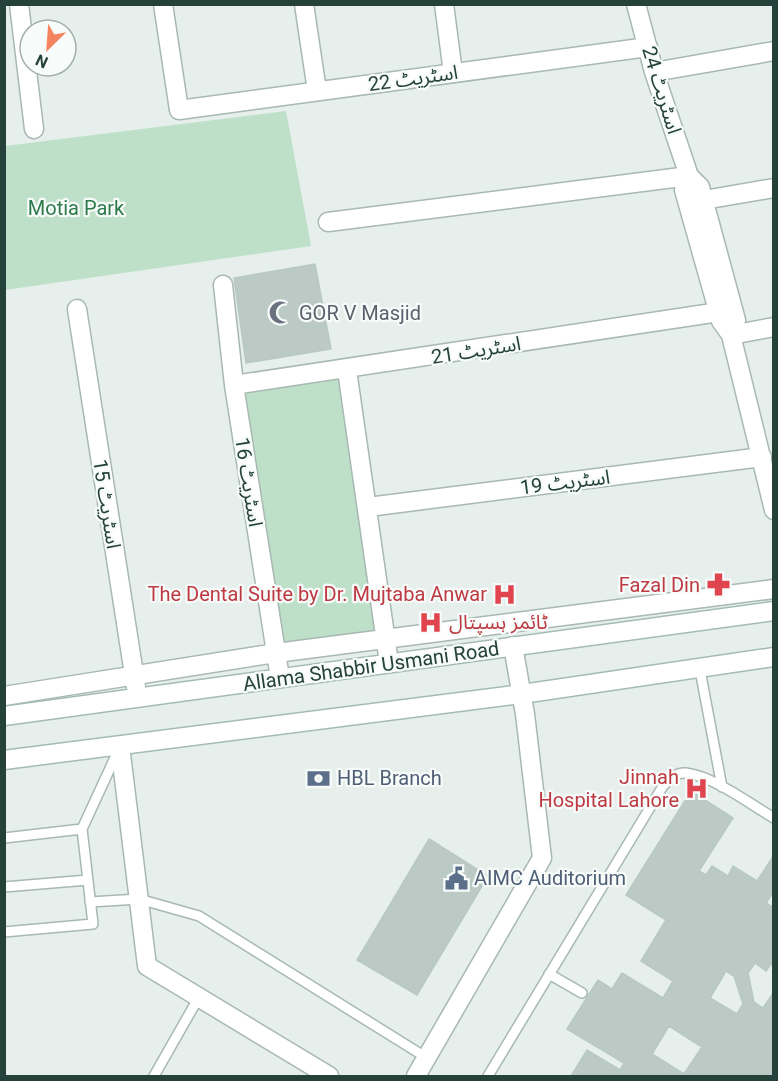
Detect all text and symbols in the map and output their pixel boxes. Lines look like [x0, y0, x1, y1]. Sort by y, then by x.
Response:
north arrow [18, 18, 78, 78]
street label: اسٹریٹ 24 [637, 43, 687, 137]
text: N [33, 50, 51, 72]
street label: اسٹریٹ 22 [367, 60, 459, 96]
park label: Motia Park [28, 196, 125, 220]
mosque icon: GOR V Masjid [268, 300, 294, 326]
place label: GOR V Masjid [299, 301, 421, 325]
street label: اسٹریٹ 21 [429, 331, 523, 369]
street label: اسٹریٹ 16 [230, 435, 268, 529]
street label: اسٹریٹ 15 [88, 457, 126, 551]
street label: اسٹریٹ 19 [519, 465, 611, 499]
pharmacy icon: Fazal Din [705, 572, 731, 598]
place label: Fazal Din [619, 573, 700, 597]
hospital icon: The Dental Suite by Dr. Mujtaba Anwar [492, 581, 518, 607]
place label: The Dental Suite by Dr. Mujtaba Anwar [148, 582, 487, 606]
hospital icon: ٹائمز ہسپتال [418, 609, 444, 635]
place label: ٹائمز ہسپتال [449, 610, 548, 635]
street label: Allama Shabbir Usmani Road [241, 636, 501, 696]
bank icon: HBL Branch [306, 765, 332, 791]
place label: Jinnah Hospital Lahore [538, 765, 679, 812]
place label: HBL Branch [337, 766, 442, 790]
hospital icon: Jinnah Hospital Lahore [684, 775, 710, 801]
public building icon: AIMC Auditorium [443, 865, 469, 891]
place label: AIMC Auditorium [474, 866, 626, 890]

